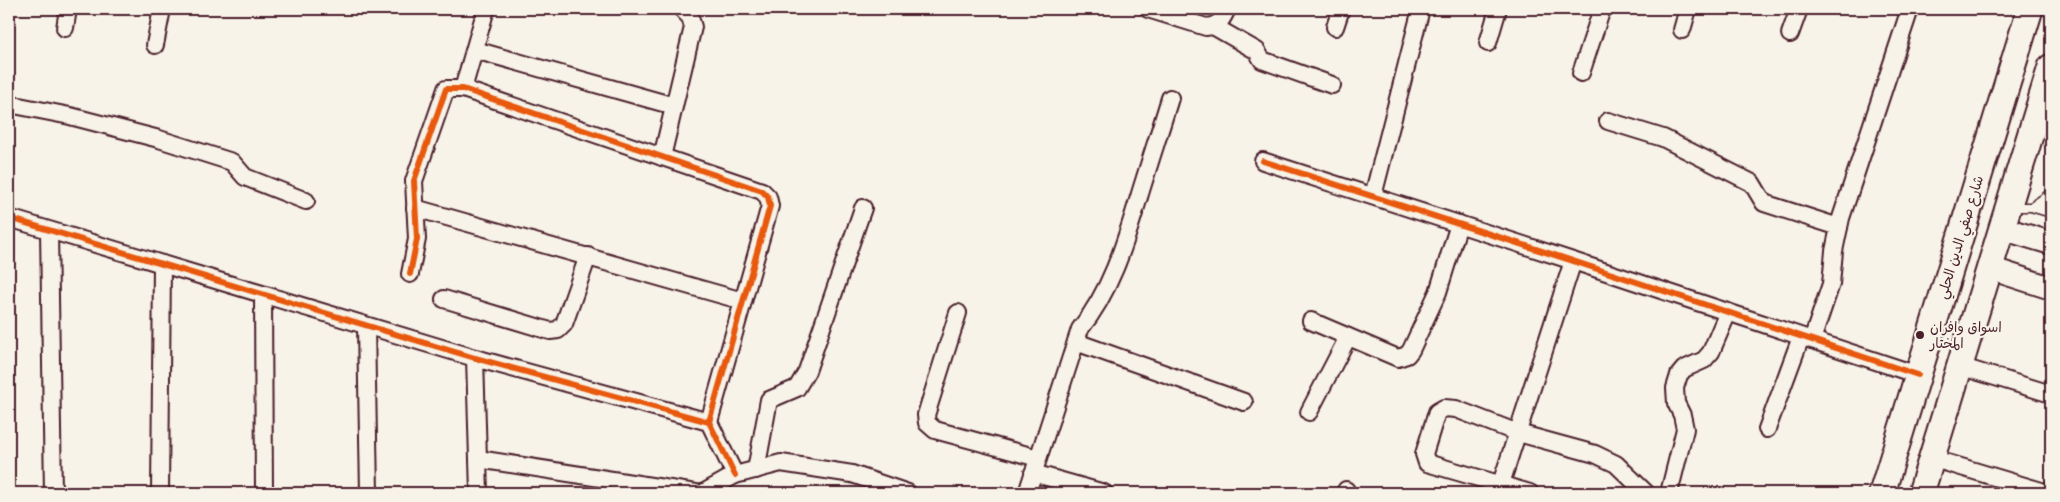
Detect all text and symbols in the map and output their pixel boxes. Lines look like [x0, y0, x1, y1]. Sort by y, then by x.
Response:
street label: شارع صفي الدين الحلي [1930, 172, 1991, 302]
place label: اسواق وافران المختار [1929, 315, 2002, 356]
marker: اسواق وافران المختار [1914, 329, 1926, 341]

